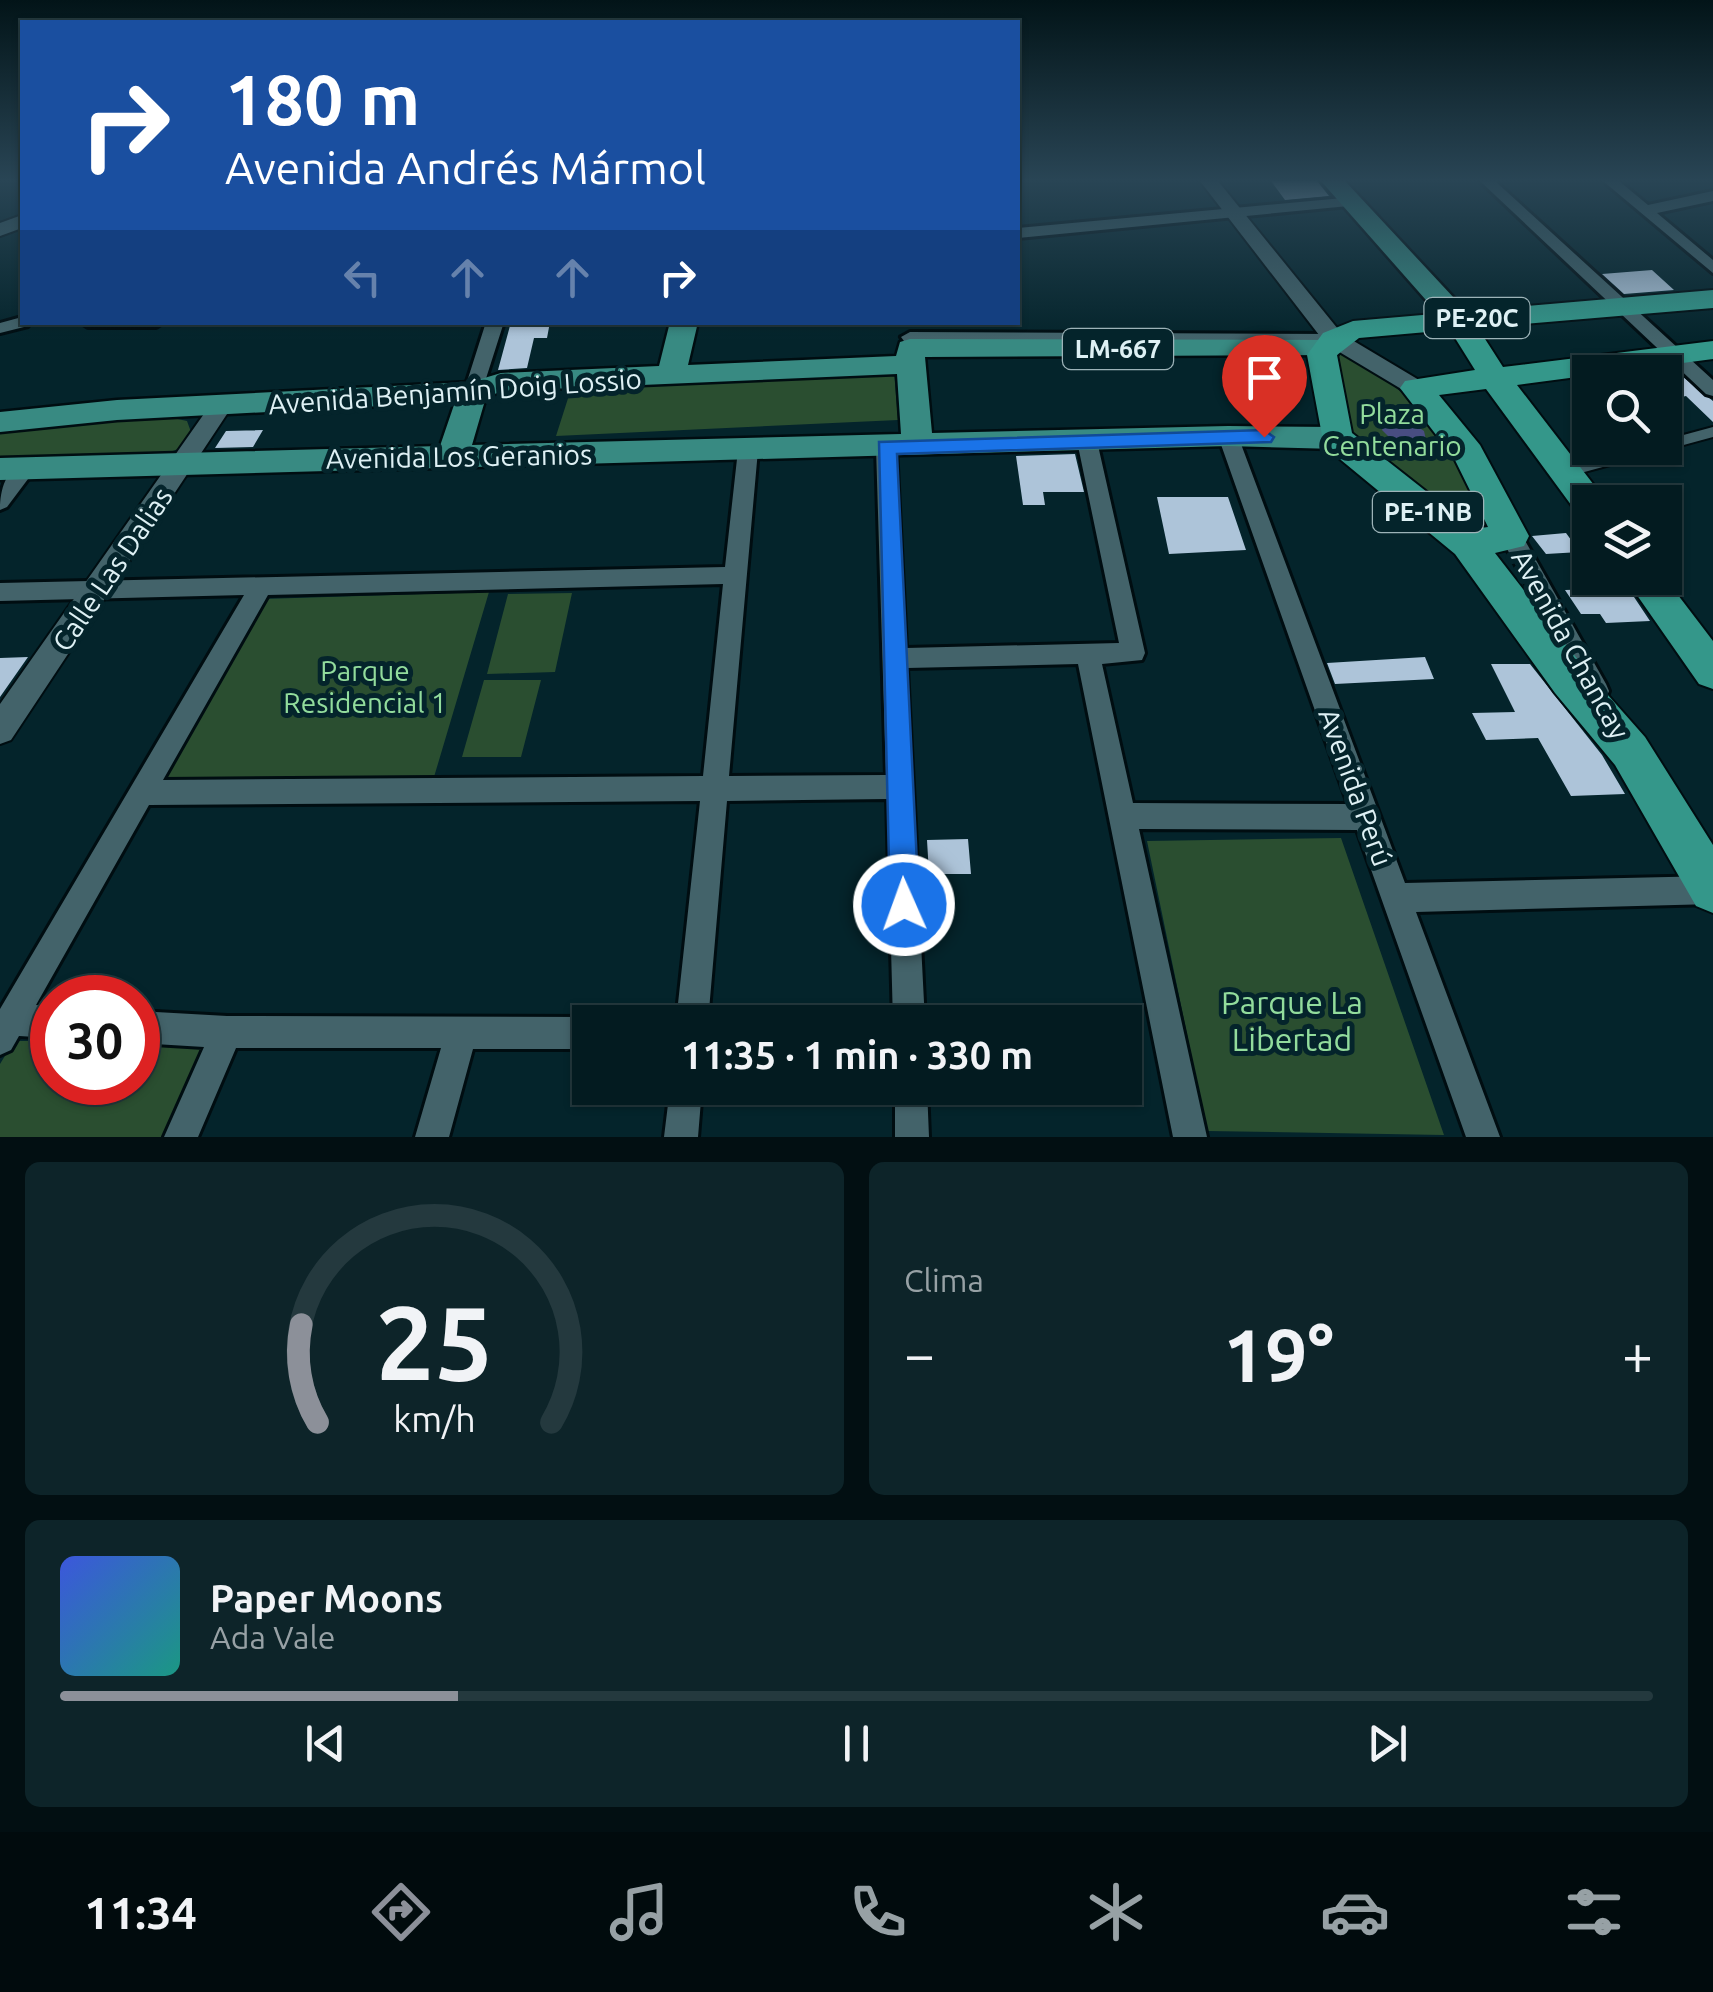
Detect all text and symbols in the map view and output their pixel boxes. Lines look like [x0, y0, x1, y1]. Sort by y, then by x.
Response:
icon: right [60, 60, 190, 190]
text: 180 m [225, 60, 420, 138]
text: Avenida Andrés Mármol [225, 142, 706, 193]
icon: left [335, 250, 390, 305]
icon: ahead [440, 250, 495, 305]
icon: ahead [545, 250, 600, 305]
icon: right [650, 250, 705, 305]
road number: PE-20C [1424, 298, 1530, 338]
road number: LM-667 [1063, 329, 1173, 369]
pin [1222, 335, 1307, 438]
icon: arrive [1237, 350, 1292, 405]
map controls [1572, 355, 1682, 595]
button: search [1572, 355, 1682, 465]
street label: Avenida Benjamín Doig Lossio [267, 362, 643, 420]
park label: Plaza Centenario [1322, 398, 1462, 461]
street label: Avenida Los Geranios [326, 438, 592, 474]
street label: Calle Las Dalias [46, 481, 178, 657]
button: layers [1572, 485, 1682, 595]
road number: PE-1NB [1373, 492, 1483, 532]
street label: Avenida Chancay [1506, 544, 1636, 744]
park label: Parque Residencial 1 [283, 655, 447, 718]
street label: Avenida Perú [1313, 704, 1399, 870]
position arrow [852, 853, 956, 957]
speed limit sign: 30 [30, 975, 160, 1105]
park label: Parque La Libertad [1221, 984, 1363, 1057]
text: 11:35 · 1 min · 330 m [681, 1034, 1033, 1076]
text: Clima [904, 1262, 984, 1298]
text: 25 [376, 1283, 493, 1400]
text: 19° [1223, 1312, 1334, 1396]
text: − [904, 1323, 935, 1384]
text: + [1622, 1323, 1653, 1384]
text: km/h [393, 1399, 476, 1439]
text: Paper Moons [210, 1577, 443, 1619]
text: Ada Vale [210, 1619, 336, 1655]
icon: previous [298, 1716, 353, 1771]
icon: pause [829, 1716, 884, 1771]
icon: next [1360, 1716, 1415, 1771]
icon: directions [366, 1877, 436, 1947]
icon: music [604, 1877, 674, 1947]
icon: phone [843, 1877, 913, 1947]
icon: climate [1081, 1877, 1151, 1947]
icon: car [1320, 1877, 1390, 1947]
icon: filters [1559, 1877, 1629, 1947]
text: 11:34 [84, 1887, 197, 1938]

